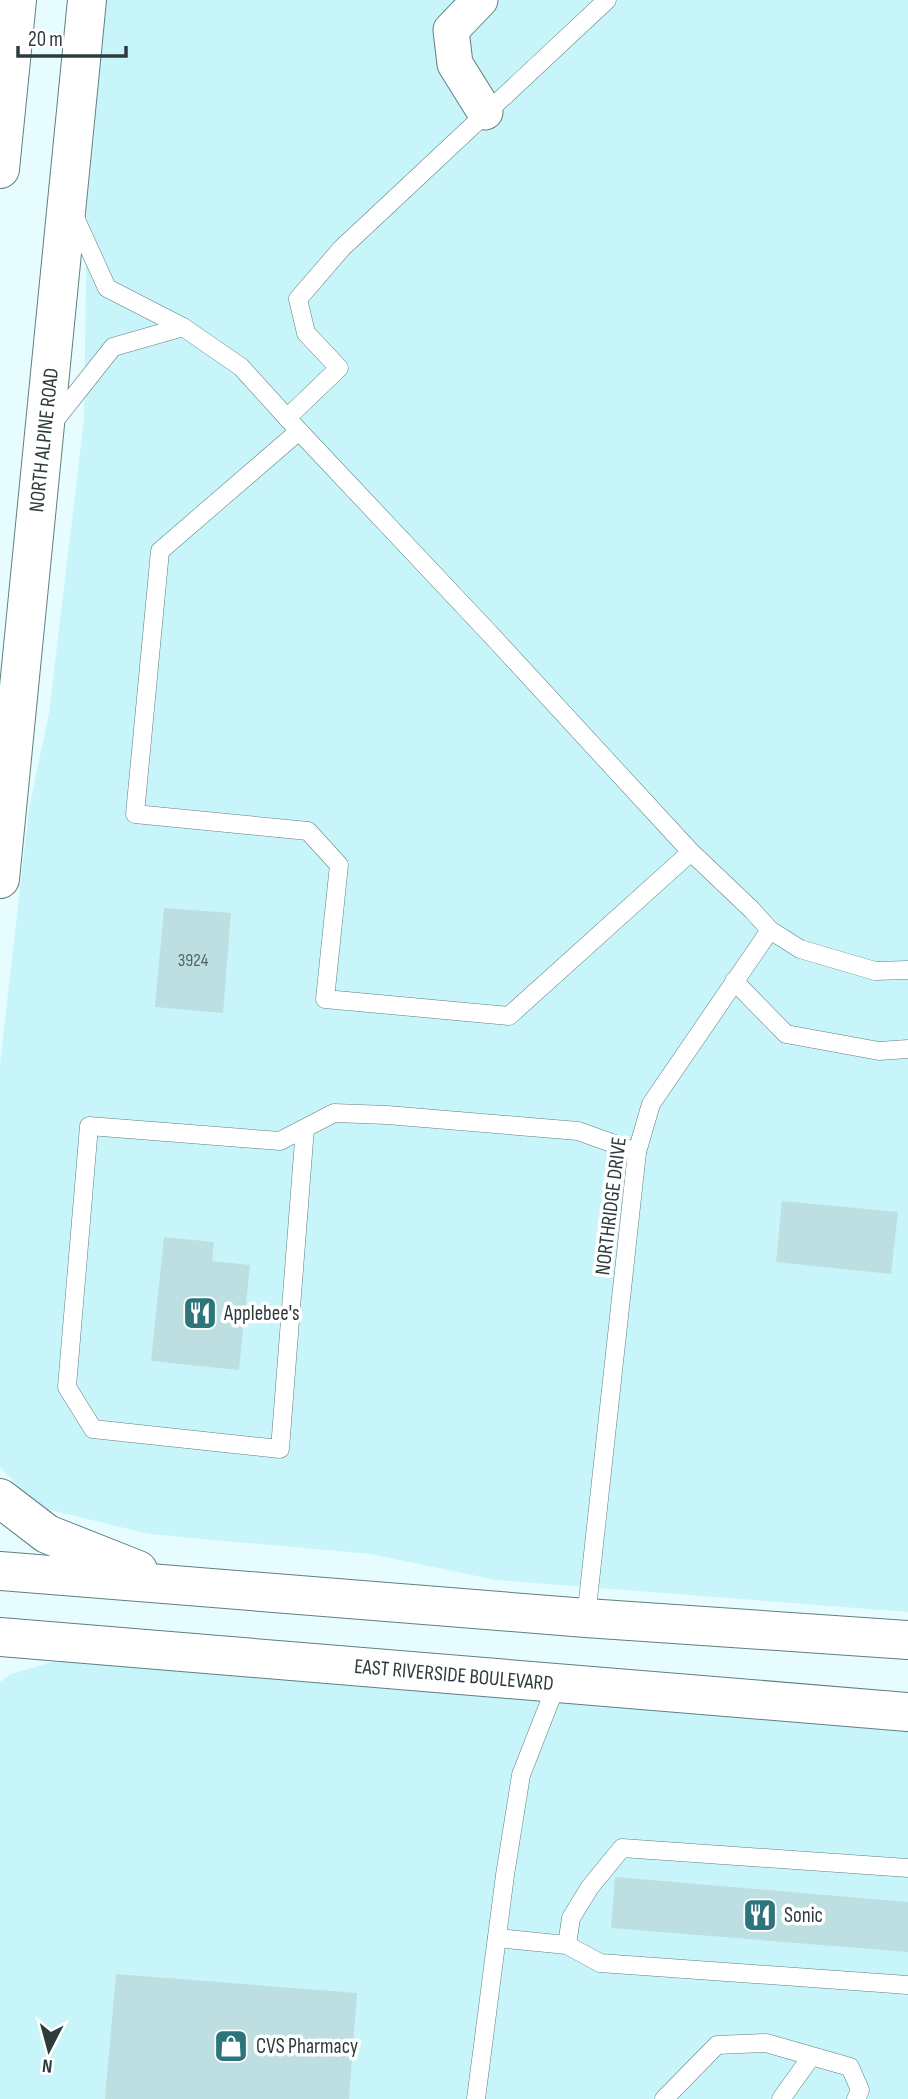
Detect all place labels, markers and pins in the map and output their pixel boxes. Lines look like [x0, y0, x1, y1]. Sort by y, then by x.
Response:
restaurant icon: Applebee's [181, 1294, 219, 1332]
place label: Applebee's [223, 1301, 300, 1326]
restaurant icon: Sonic [741, 1896, 779, 1934]
place label: Sonic [784, 1903, 823, 1928]
shop icon: CVS Pharmacy [212, 2027, 250, 2065]
place label: CVS Pharmacy [256, 2034, 358, 2059]

